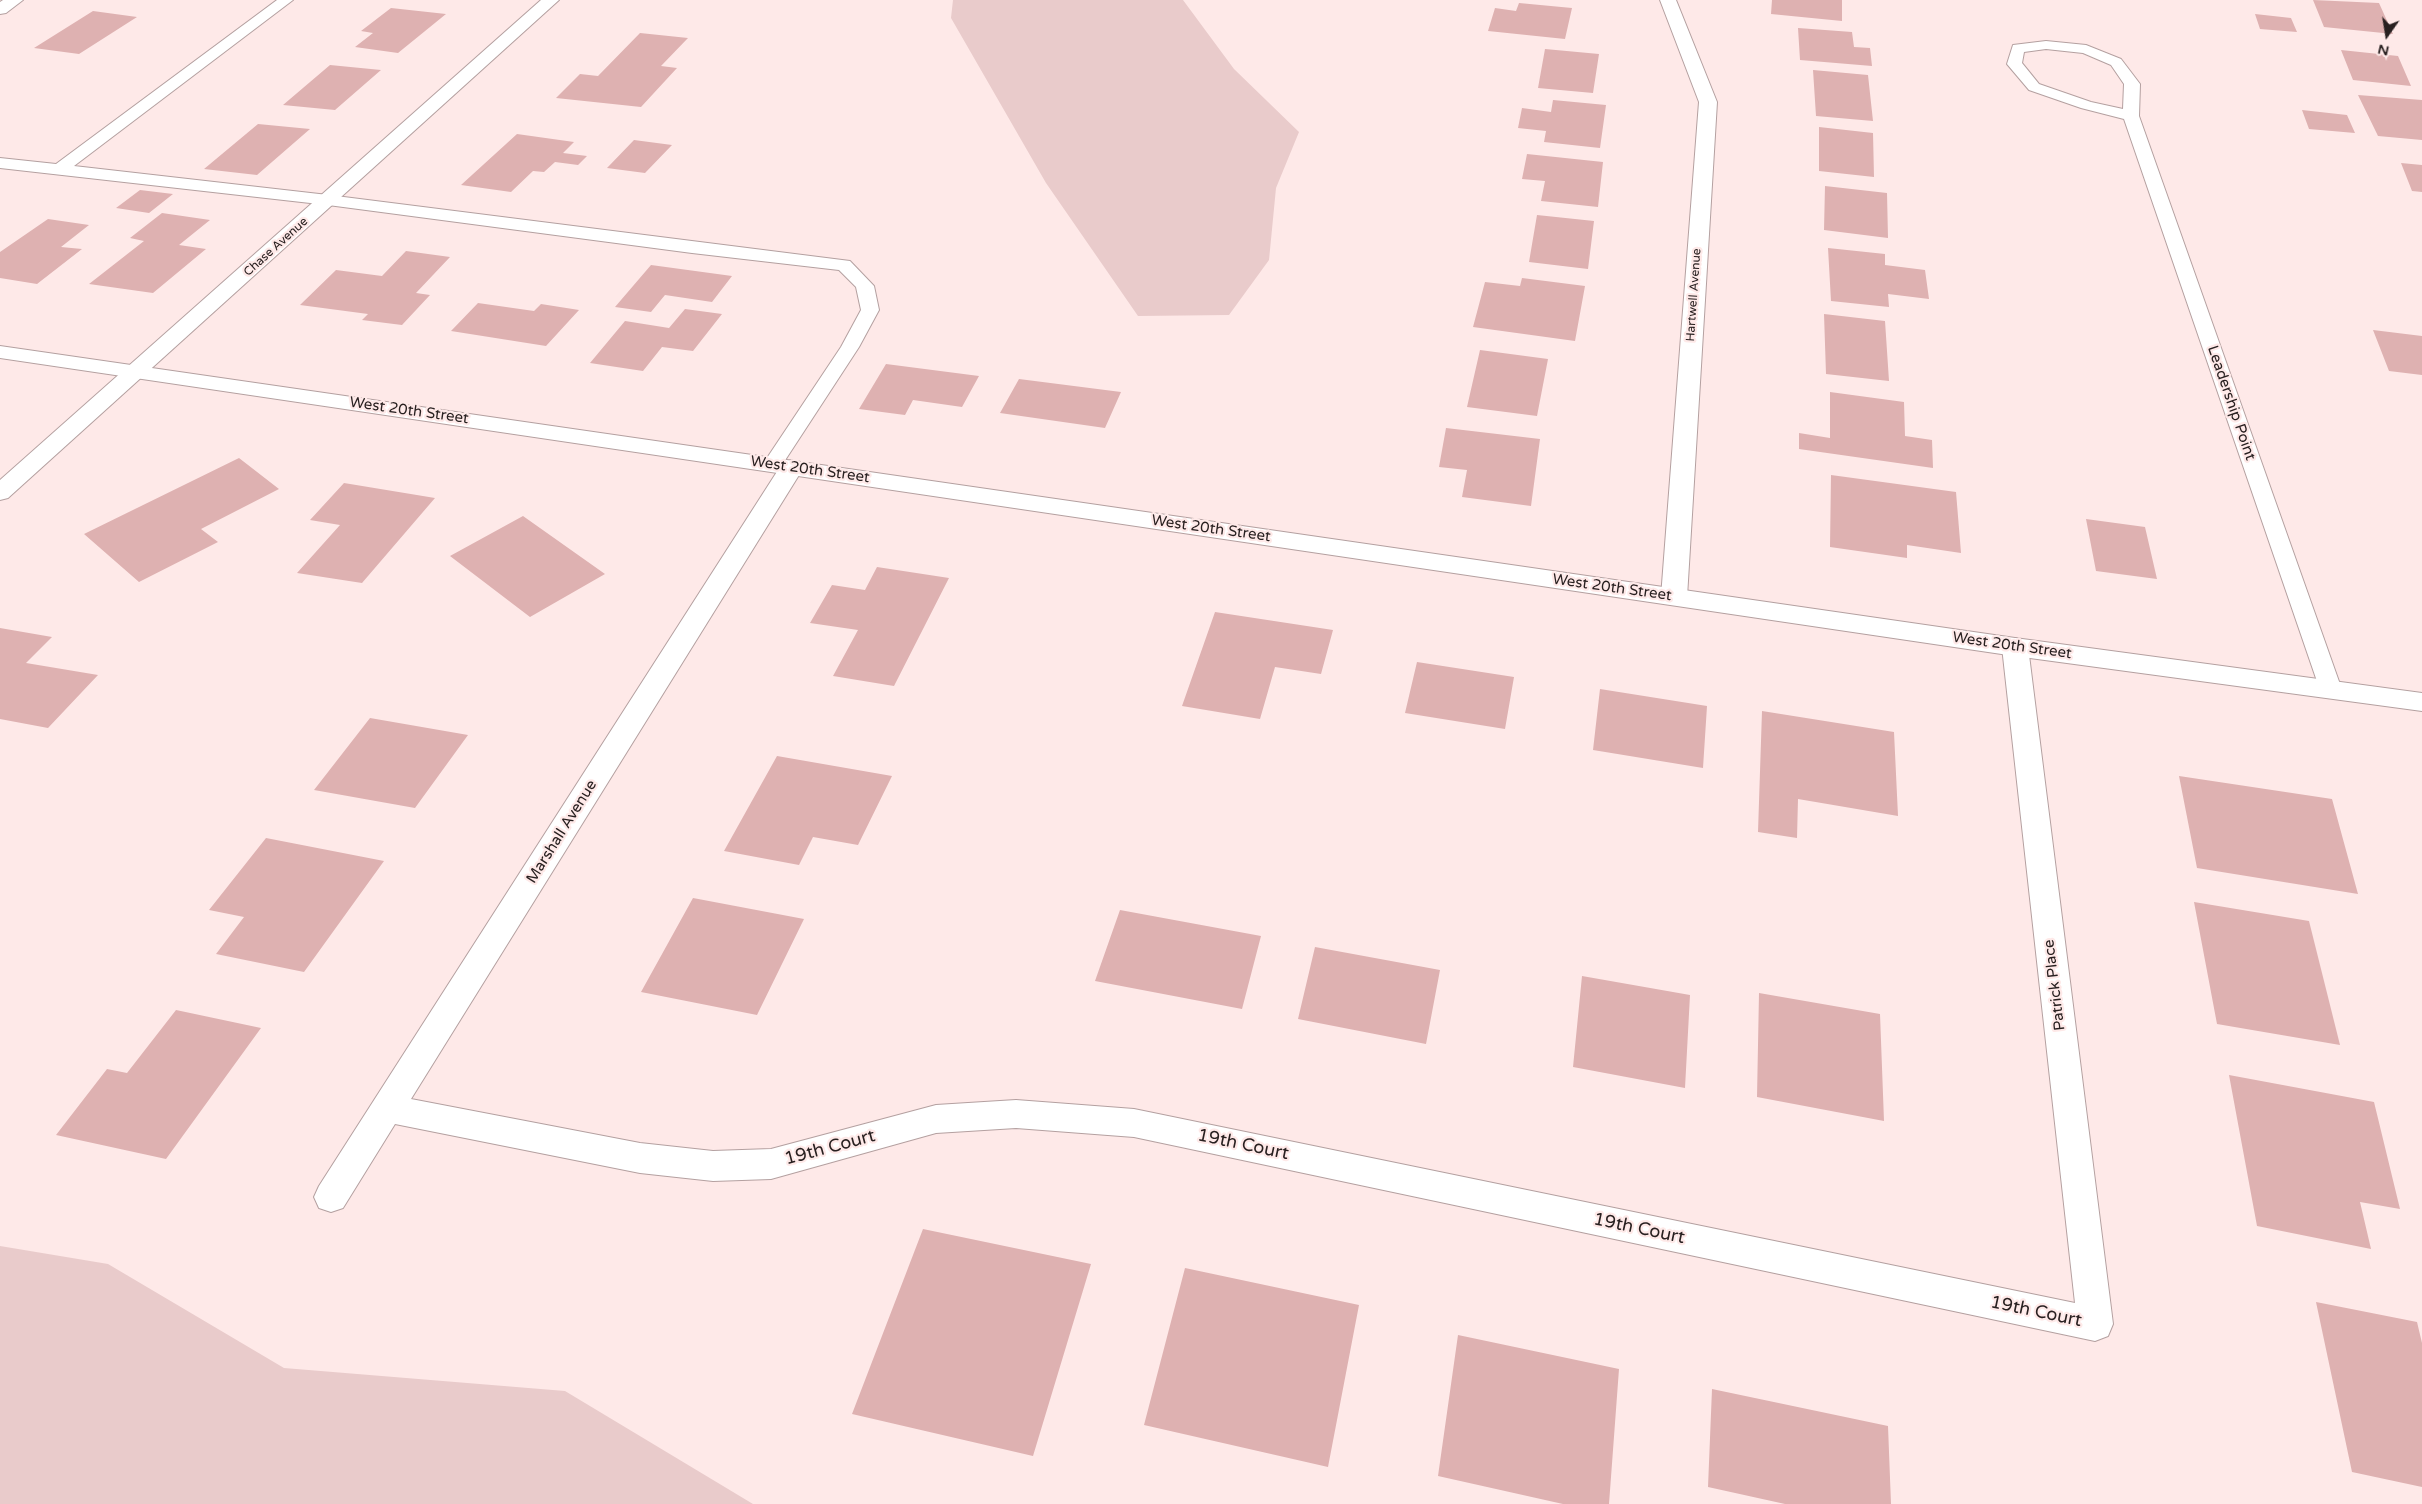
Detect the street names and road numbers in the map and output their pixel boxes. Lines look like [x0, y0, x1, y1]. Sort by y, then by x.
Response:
street label: Chase Avenue [241, 215, 311, 279]
street label: Hartwell Avenue [1684, 248, 1704, 342]
street label: Leadership Point [2203, 343, 2259, 463]
street label: West 20th Street [348, 394, 470, 428]
street label: West 20th Street [749, 453, 871, 487]
street label: West 20th Street [1150, 512, 1272, 546]
street label: West 20th Street [1551, 571, 1673, 605]
street label: West 20th Street [1951, 629, 2073, 663]
street label: Marshall Avenue [523, 777, 601, 887]
street label: Patrick Place [2040, 938, 2070, 1032]
street label: 19th Court [1195, 1125, 1291, 1165]
street label: 19th Court [782, 1126, 878, 1170]
street label: 19th Court [1591, 1209, 1687, 1249]
street label: 19th Court [1988, 1292, 2084, 1332]

